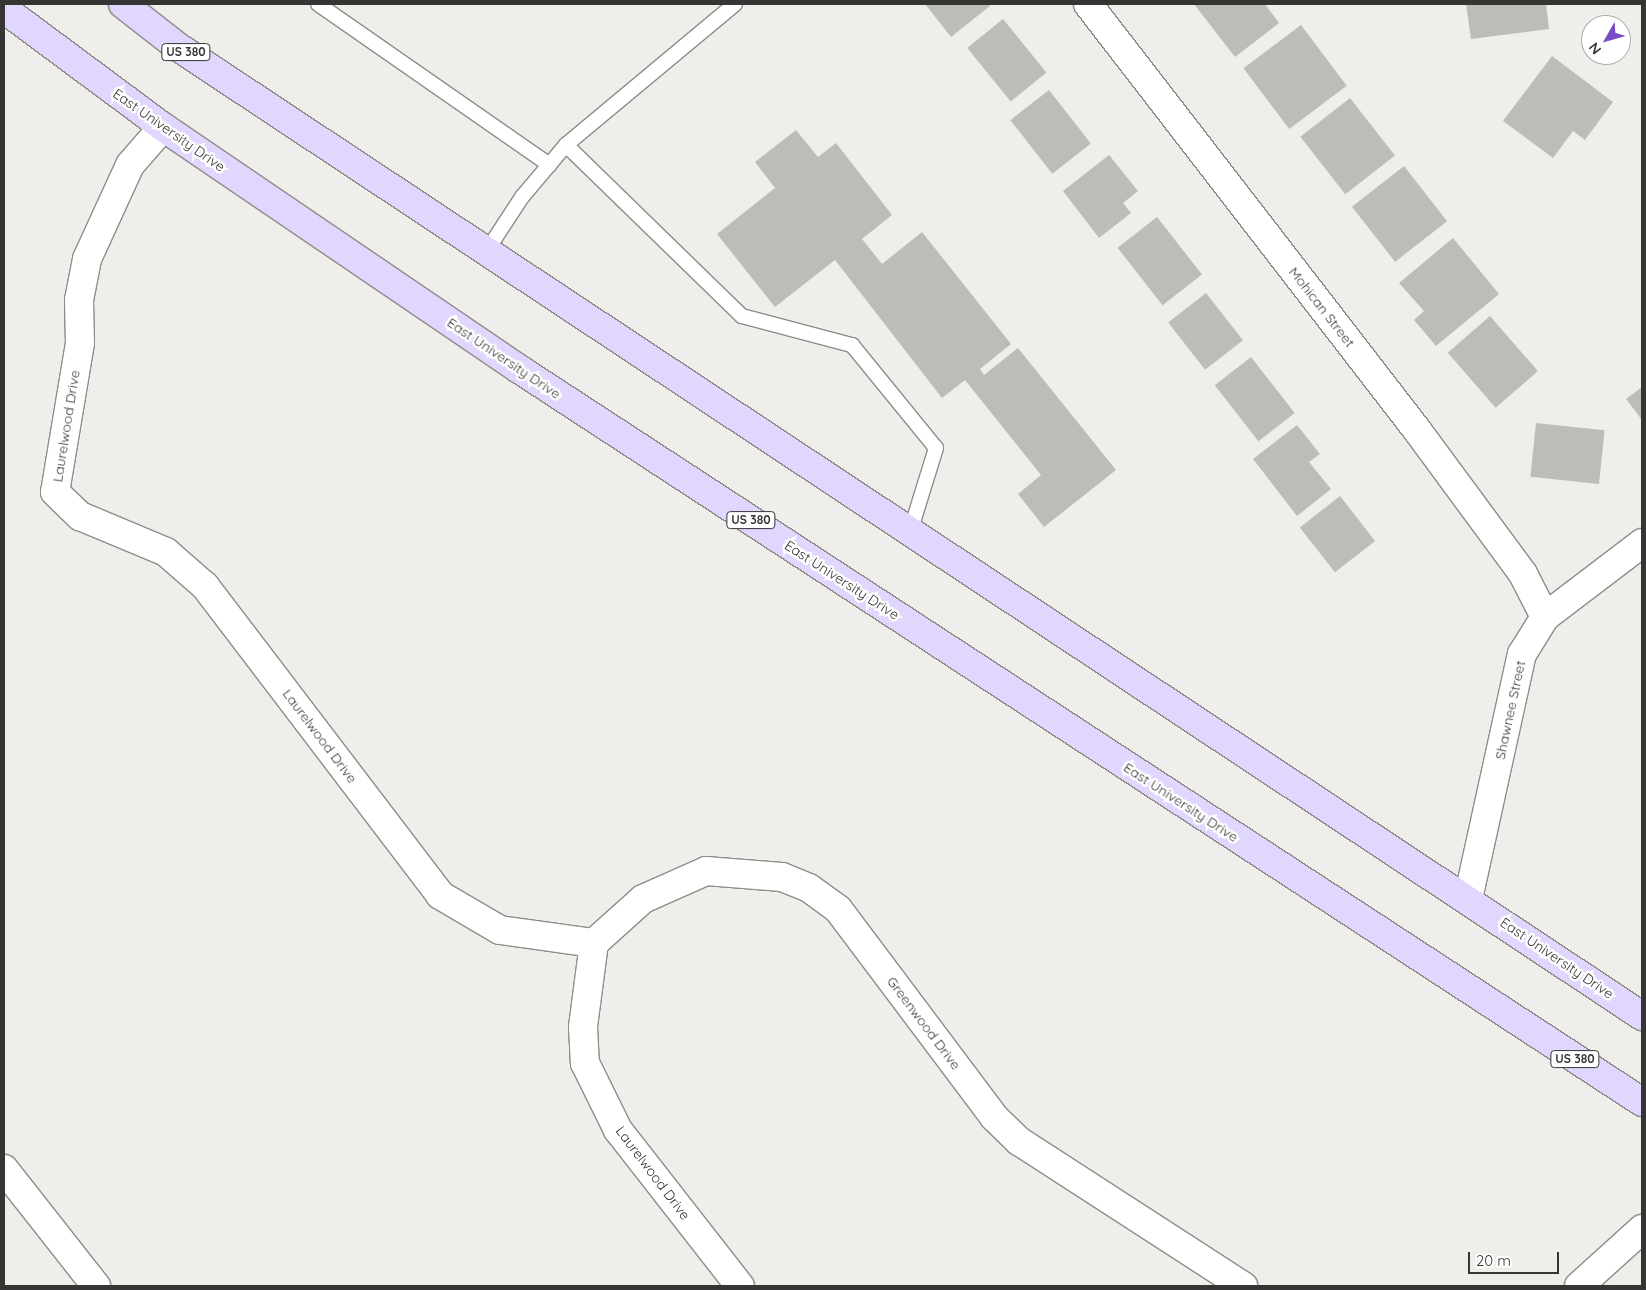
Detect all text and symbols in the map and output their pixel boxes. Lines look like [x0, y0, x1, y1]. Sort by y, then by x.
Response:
north arrow [1581, 15, 1631, 65]
text: N [1585, 39, 1605, 58]
road number: US 380 [161, 42, 211, 62]
street label: East University Drive [110, 85, 228, 175]
street label: Mohican Street [1286, 264, 1358, 350]
street label: East University Drive [444, 314, 564, 402]
street label: Laurelwood Drive [49, 369, 83, 483]
road number: US 380 [726, 510, 776, 530]
street label: East University Drive [782, 537, 902, 623]
street label: Shawnee Street [1491, 659, 1529, 761]
street label: Laurelwood Drive [279, 686, 361, 786]
street label: East University Drive [1121, 759, 1241, 845]
street label: East University Drive [1497, 914, 1617, 1002]
street label: Greenwood Drive [884, 973, 964, 1073]
road number: US 380 [1550, 1050, 1600, 1068]
street label: Laurelwood Drive [612, 1123, 694, 1223]
scale bar [1471, 1242, 1562, 1274]
text: 20 m [1476, 1251, 1511, 1270]

